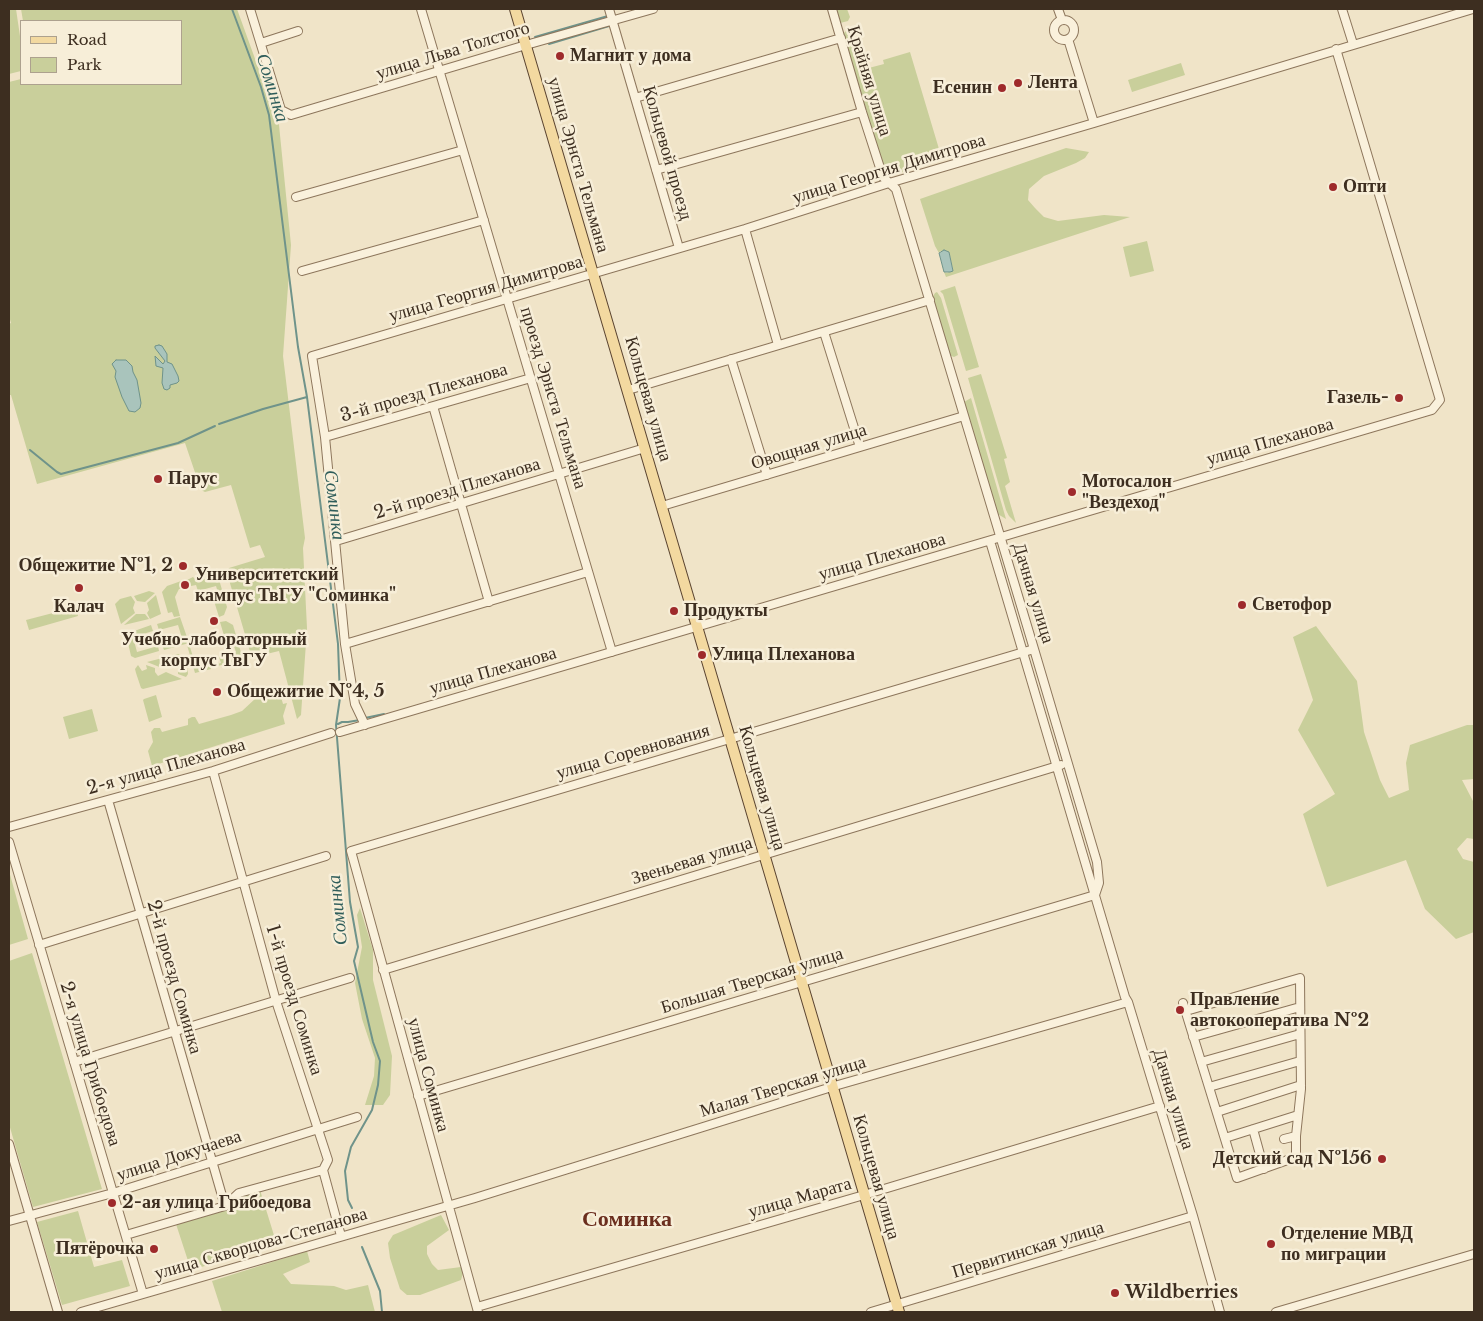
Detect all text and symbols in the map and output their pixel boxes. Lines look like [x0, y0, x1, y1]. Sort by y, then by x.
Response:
street label: улица Льва Толстого [374, 17, 532, 85]
legend [20, 20, 182, 85]
street label: Крайняя улица [842, 23, 896, 139]
text: Road [67, 30, 107, 49]
place label: Магнит у дома [570, 45, 691, 67]
marker: Магнит у дома [554, 50, 566, 62]
water label: Соминка [251, 51, 293, 125]
text: Park [67, 55, 102, 74]
place label: Лента [1028, 72, 1078, 94]
street label: улица Эрнста Тельмана [543, 75, 613, 255]
place label: Есенин [933, 77, 992, 99]
marker: Лента [1012, 77, 1024, 89]
marker: Есенин [996, 82, 1008, 94]
street label: Кольцевой проезд [637, 83, 697, 223]
street label: улица Георгия Димитрова [790, 129, 988, 209]
place label: Опти [1343, 176, 1387, 198]
marker: Опти [1327, 181, 1339, 193]
street label: улица Георгия Димитрова [387, 251, 585, 327]
street label: проезд Эрнста Тельмана [515, 304, 591, 492]
street label: Кольцевая улица [620, 334, 676, 464]
street label: 3-й проезд Плеханова [338, 359, 510, 427]
place label: Газель- [1327, 387, 1389, 409]
marker: Газель- [1393, 392, 1405, 404]
street label: улица Плеханова [1204, 414, 1336, 470]
street label: Овощная улица [749, 419, 869, 475]
street label: 2-й проезд Плеханова [371, 453, 543, 525]
place label: Парус [168, 468, 217, 490]
water label: Соминка [318, 469, 350, 541]
place label: Мотосалон "Вездеход" [1082, 471, 1172, 514]
marker: Парус [152, 473, 164, 485]
marker: Мотосалон "Вездеход" [1066, 486, 1078, 498]
street label: улица Плеханова [816, 529, 948, 585]
street label: Дачная улица [1007, 540, 1059, 646]
place label: Общежитие №1, 2 [19, 555, 173, 577]
marker: Общежитие №1, 2 [177, 560, 189, 572]
place label: Университетский кампус ТвГУ "Соминка" [195, 564, 396, 606]
marker: Университетский кампус ТвГУ "Соминка" [179, 579, 191, 591]
marker: Калач [73, 582, 85, 594]
place label: Светофор [1252, 594, 1332, 616]
place label: Калач [54, 596, 104, 618]
marker: Светофор [1236, 599, 1248, 611]
place label: Продукты [684, 600, 768, 622]
marker: Продукты [668, 605, 680, 617]
marker: Учебно-лабораторный корпус ТвГУ [208, 615, 220, 627]
place label: Учебно-лабораторный корпус ТвГУ [121, 629, 307, 672]
street label: улица Плеханова [427, 643, 559, 699]
place label: Улица Плеханова [712, 644, 855, 666]
marker: Улица Плеханова [696, 649, 708, 661]
place label: Общежитие №4, 5 [227, 681, 385, 703]
marker: Общежитие №4, 5 [211, 686, 223, 698]
street label: улица Соревнования [554, 720, 712, 784]
street label: Кольцевая улица [734, 723, 790, 853]
street label: 2-я улица Плеханова [84, 734, 248, 800]
street label: Звеньевая улица [629, 832, 755, 890]
water label: Соминка [323, 874, 353, 946]
street label: 2-й проезд Соминка [142, 898, 206, 1056]
street label: 1-й проезд Соминка [261, 922, 327, 1078]
street label: Большая Тверская улица [658, 943, 846, 1019]
street label: 2-я улица Грибоедова [55, 979, 125, 1149]
place label: Правление автокооператива №2 [1190, 989, 1369, 1032]
marker: Правление автокооператива №2 [1174, 1004, 1186, 1016]
street label: улица Соминка [402, 1016, 454, 1134]
street label: Дачная улица [1147, 1046, 1199, 1152]
street label: Малая Тверская улица [697, 1051, 869, 1123]
street label: Кольцевая улица [848, 1112, 904, 1242]
street label: улица Докучаева [114, 1126, 244, 1186]
place label: Детский сад №156 [1213, 1148, 1372, 1170]
marker: Детский сад №156 [1376, 1153, 1388, 1165]
street label: улица Марата [746, 1173, 854, 1223]
place label: 2-ая улица Грибоедова [122, 1192, 311, 1214]
marker: 2-ая улица Грибоедова [106, 1197, 118, 1209]
street label: улица Скворцова-Степанова [152, 1203, 370, 1285]
district label: Соминка [582, 1207, 672, 1233]
street label: Первитинская улица [949, 1217, 1107, 1283]
place label: Отделение МВД по миграции [1281, 1223, 1413, 1266]
place label: Пятёрочка [56, 1238, 144, 1260]
marker: Отделение МВД по миграции [1265, 1238, 1277, 1250]
marker: Пятёрочка [148, 1243, 160, 1255]
place label: Wildberries [1125, 1282, 1238, 1304]
marker: Wildberries [1109, 1287, 1121, 1299]

